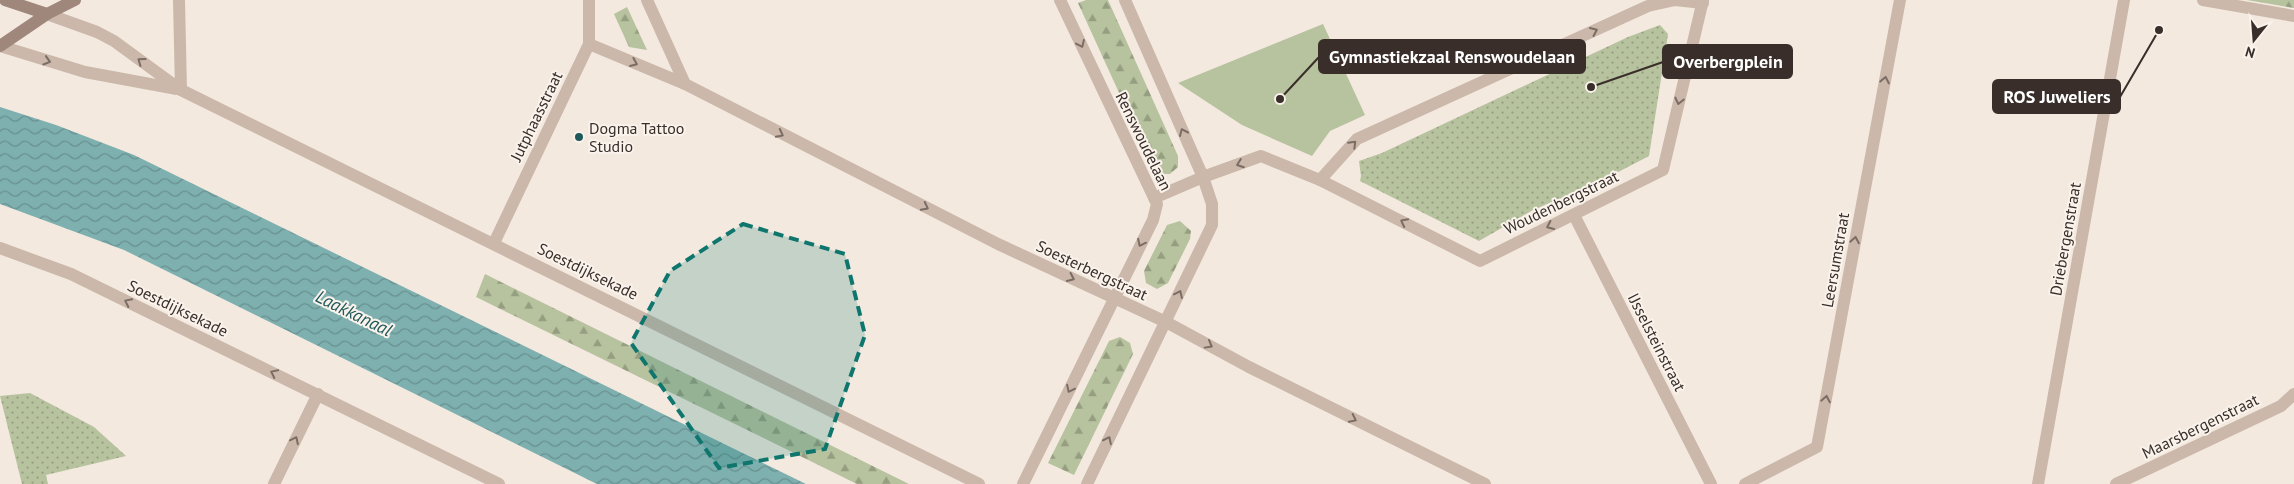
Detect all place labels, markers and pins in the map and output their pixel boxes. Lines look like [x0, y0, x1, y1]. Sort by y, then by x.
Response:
callout: Gymnastiekzaal Renswoudelaan [1319, 40, 1585, 73]
callout: Overbergplein [1663, 45, 1792, 78]
callout: ROS Juweliers [1993, 80, 2120, 113]
place label: Dogma Tattoo Studio [589, 118, 684, 156]
marker: Dogma Tattoo Studio [573, 131, 585, 143]

